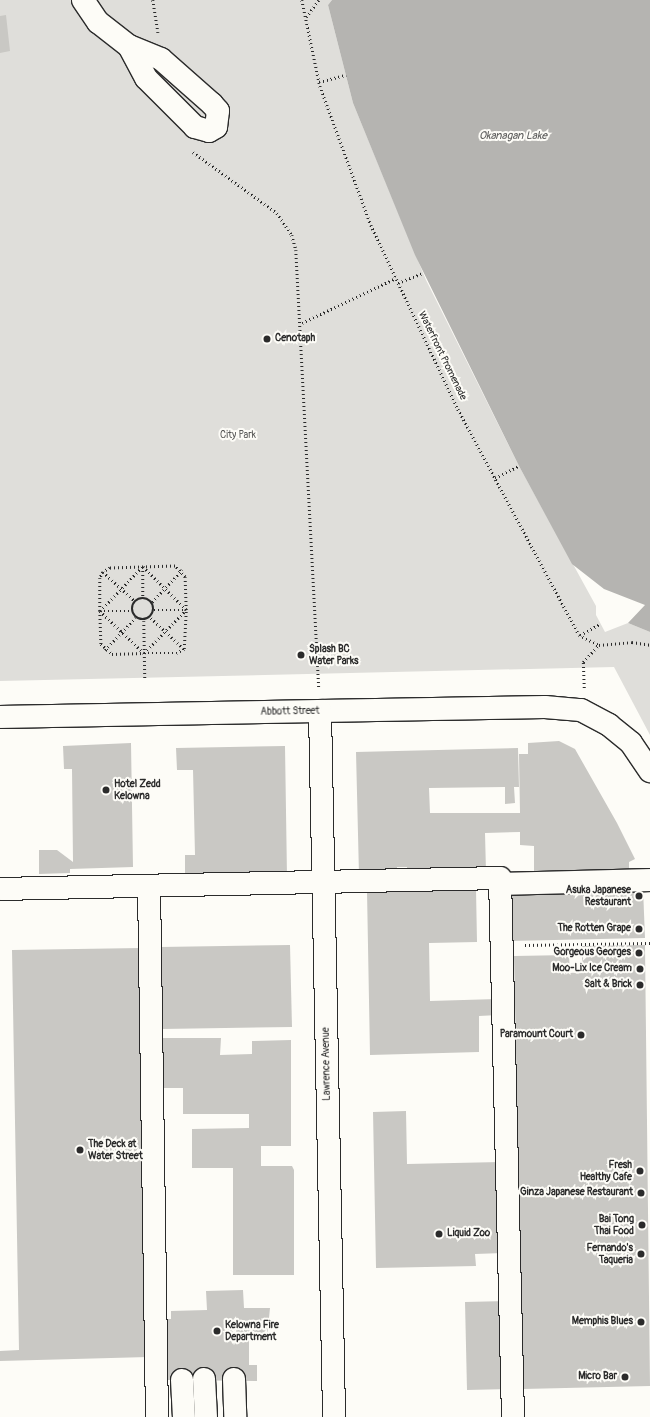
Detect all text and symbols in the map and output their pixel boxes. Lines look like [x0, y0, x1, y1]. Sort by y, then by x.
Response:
water label: Okanagan Lake [479, 129, 547, 143]
street label: Waterfront Promenade [415, 310, 469, 402]
place label: Cenotaph [275, 333, 315, 345]
marker: Cenotaph [262, 334, 272, 344]
park label: City Park [220, 430, 256, 442]
place label: Splash BC Water Parks [309, 643, 359, 666]
marker: Splash BC Water Parks [296, 650, 306, 660]
street label: Abbott Street [260, 705, 320, 719]
place label: Hotel Zedd Kelowna [114, 778, 161, 802]
marker: Hotel Zedd Kelowna [101, 785, 111, 795]
place label: Asuka Japanese Restaurant [566, 884, 631, 908]
marker: Asuka Japanese Restaurant [634, 891, 644, 901]
place label: The Rotten Grape [557, 923, 631, 935]
marker: The Rotten Grape [634, 924, 644, 934]
place label: Gorgeous Georges [554, 947, 631, 959]
marker: Gorgeous Georges [634, 948, 644, 958]
place label: Moo-Lix Ice Cream [552, 963, 632, 975]
marker: Moo-Lix Ice Cream [635, 964, 645, 974]
place label: Salt & Brick [584, 979, 632, 991]
marker: Salt & Brick [635, 980, 645, 990]
street label: Lawrence Avenue [320, 1027, 334, 1101]
place label: Paramount Court [500, 1029, 573, 1041]
marker: Paramount Court [576, 1030, 586, 1040]
place label: The Deck at Water Street [88, 1138, 143, 1162]
marker: The Deck at Water Street [75, 1145, 85, 1155]
place label: Fresh Healthy Cafe [580, 1159, 632, 1182]
marker: Fresh Healthy Cafe [635, 1166, 645, 1176]
place label: Ginza Japanese Restaurant [520, 1187, 633, 1199]
marker: Ginza Japanese Restaurant [636, 1188, 646, 1198]
place label: Bai Tong Thai Food [594, 1213, 634, 1236]
marker: Bai Tong Thai Food [637, 1220, 647, 1230]
place label: Liquid Zoo [447, 1228, 490, 1240]
marker: Liquid Zoo [434, 1229, 444, 1239]
place label: Fernando's Taqueria [587, 1242, 633, 1266]
marker: Fernando's Taqueria [636, 1249, 646, 1259]
place label: Memphis Blues [572, 1316, 633, 1328]
marker: Memphis Blues [636, 1317, 646, 1327]
place label: Kelowna Fire Department [225, 1319, 279, 1342]
marker: Kelowna Fire Department [212, 1326, 222, 1336]
place label: Micro Bar [578, 1371, 617, 1383]
marker: Micro Bar [620, 1372, 630, 1382]

